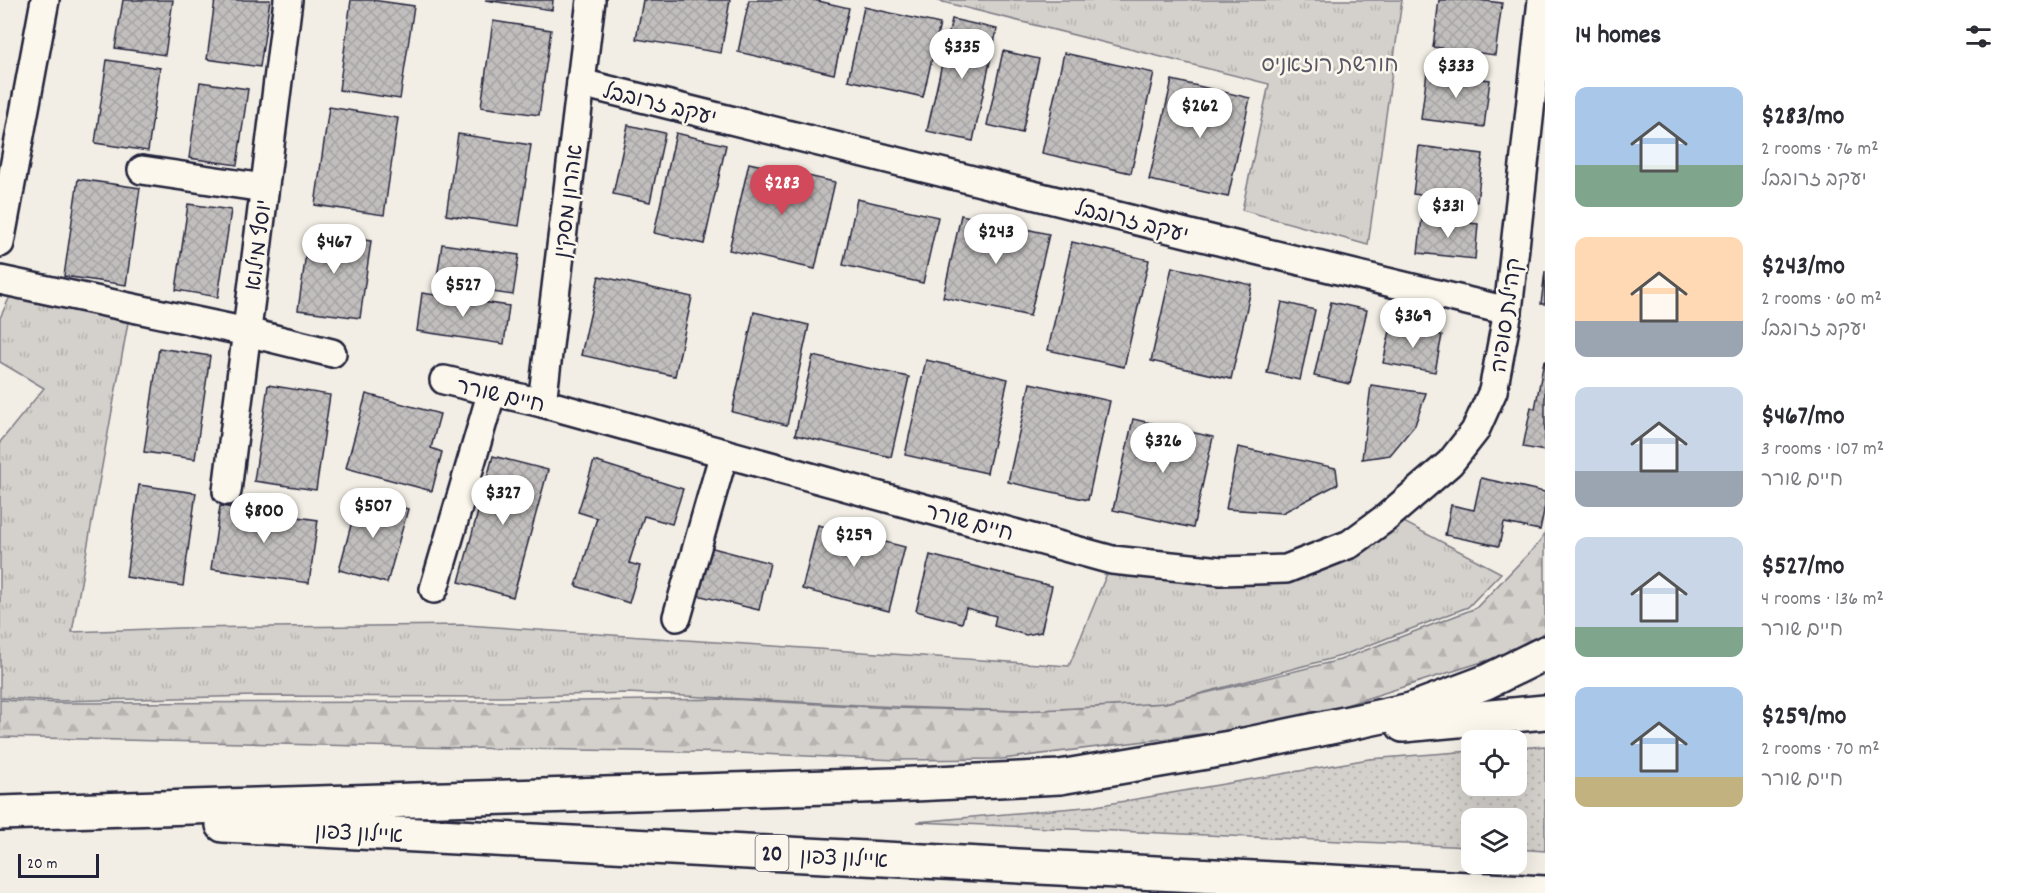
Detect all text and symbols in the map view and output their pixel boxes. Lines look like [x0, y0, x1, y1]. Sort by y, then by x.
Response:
text: 14 homes [1575, 18, 1661, 55]
icon: filters [1962, 20, 1995, 53]
pin: $335 [926, 29, 998, 80]
text: $335 [943, 34, 981, 62]
pin: $333 [1420, 48, 1492, 99]
park label: חורשת רוזאניס [1261, 51, 1399, 82]
text: $333 [1438, 53, 1474, 81]
street label: יעקב זרובבל [599, 77, 719, 136]
pin: $262 [1164, 88, 1236, 139]
text: $262 [1181, 93, 1219, 121]
text: $283/mo [1761, 99, 1844, 136]
icon: home [1623, 111, 1695, 183]
text: 2 rooms · 76 m² [1761, 136, 1879, 164]
street label: אהרון מסקין [548, 143, 593, 260]
pin: $283 [746, 165, 818, 216]
text: יעקב זרובבל [1761, 167, 1867, 195]
text: $283 [764, 170, 800, 198]
pin: $331 [1412, 188, 1484, 239]
text: $331 [1432, 193, 1464, 221]
street label: יעקב זרובבל [1071, 194, 1191, 253]
street label: יוסף מילוא [240, 198, 281, 293]
pin: $243 [960, 214, 1032, 265]
text: $243 [978, 219, 1014, 247]
pin: $467 [298, 224, 370, 275]
text: $467 [316, 229, 352, 257]
text: $243/mo [1761, 249, 1845, 286]
street label: קהילת סופיה [1485, 256, 1532, 375]
icon: home [1623, 261, 1695, 333]
pin: $527 [427, 267, 499, 318]
text: $527 [445, 272, 481, 300]
text: 2 rooms · 60 m² [1761, 286, 1882, 314]
pin: $369 [1377, 298, 1449, 349]
text: $369 [1394, 303, 1432, 331]
text: יעקב זרובבל [1761, 317, 1867, 345]
street label: חיים שורר [453, 372, 548, 423]
text: $467/mo [1761, 399, 1845, 436]
icon: home [1623, 411, 1695, 483]
pin: $326 [1127, 423, 1199, 474]
text: $326 [1144, 428, 1182, 456]
text: 3 rooms · 107 m² [1761, 436, 1884, 464]
text: חיים שורר [1761, 467, 1843, 495]
pin: $327 [467, 475, 539, 526]
text: $327 [485, 480, 521, 508]
pin: $507 [337, 488, 409, 539]
pin: $800 [228, 493, 300, 544]
text: $507 [354, 493, 392, 521]
text: $800 [244, 498, 284, 526]
street label: חיים שורר [921, 498, 1017, 551]
pin: $259 [818, 517, 890, 568]
text: $259 [835, 522, 873, 550]
text: $527/mo [1761, 549, 1844, 586]
icon: home [1623, 561, 1695, 633]
text: 4 rooms · 136 m² [1761, 586, 1884, 614]
text: חיים שורר [1761, 617, 1843, 645]
text: $259/mo [1761, 699, 1846, 736]
icon: home [1623, 711, 1695, 783]
map controls [1461, 730, 1527, 874]
button: locate [1461, 730, 1527, 796]
text: 2 rooms · 70 m² [1761, 736, 1880, 764]
text: חיים שורר [1761, 767, 1843, 795]
button: layers [1461, 808, 1527, 874]
street label: איילון צפון [314, 818, 404, 853]
road number: 20 [756, 835, 788, 871]
street label: איילון צפון [799, 843, 889, 878]
scale bar [18, 851, 99, 878]
text: 20 m [27, 853, 57, 876]

